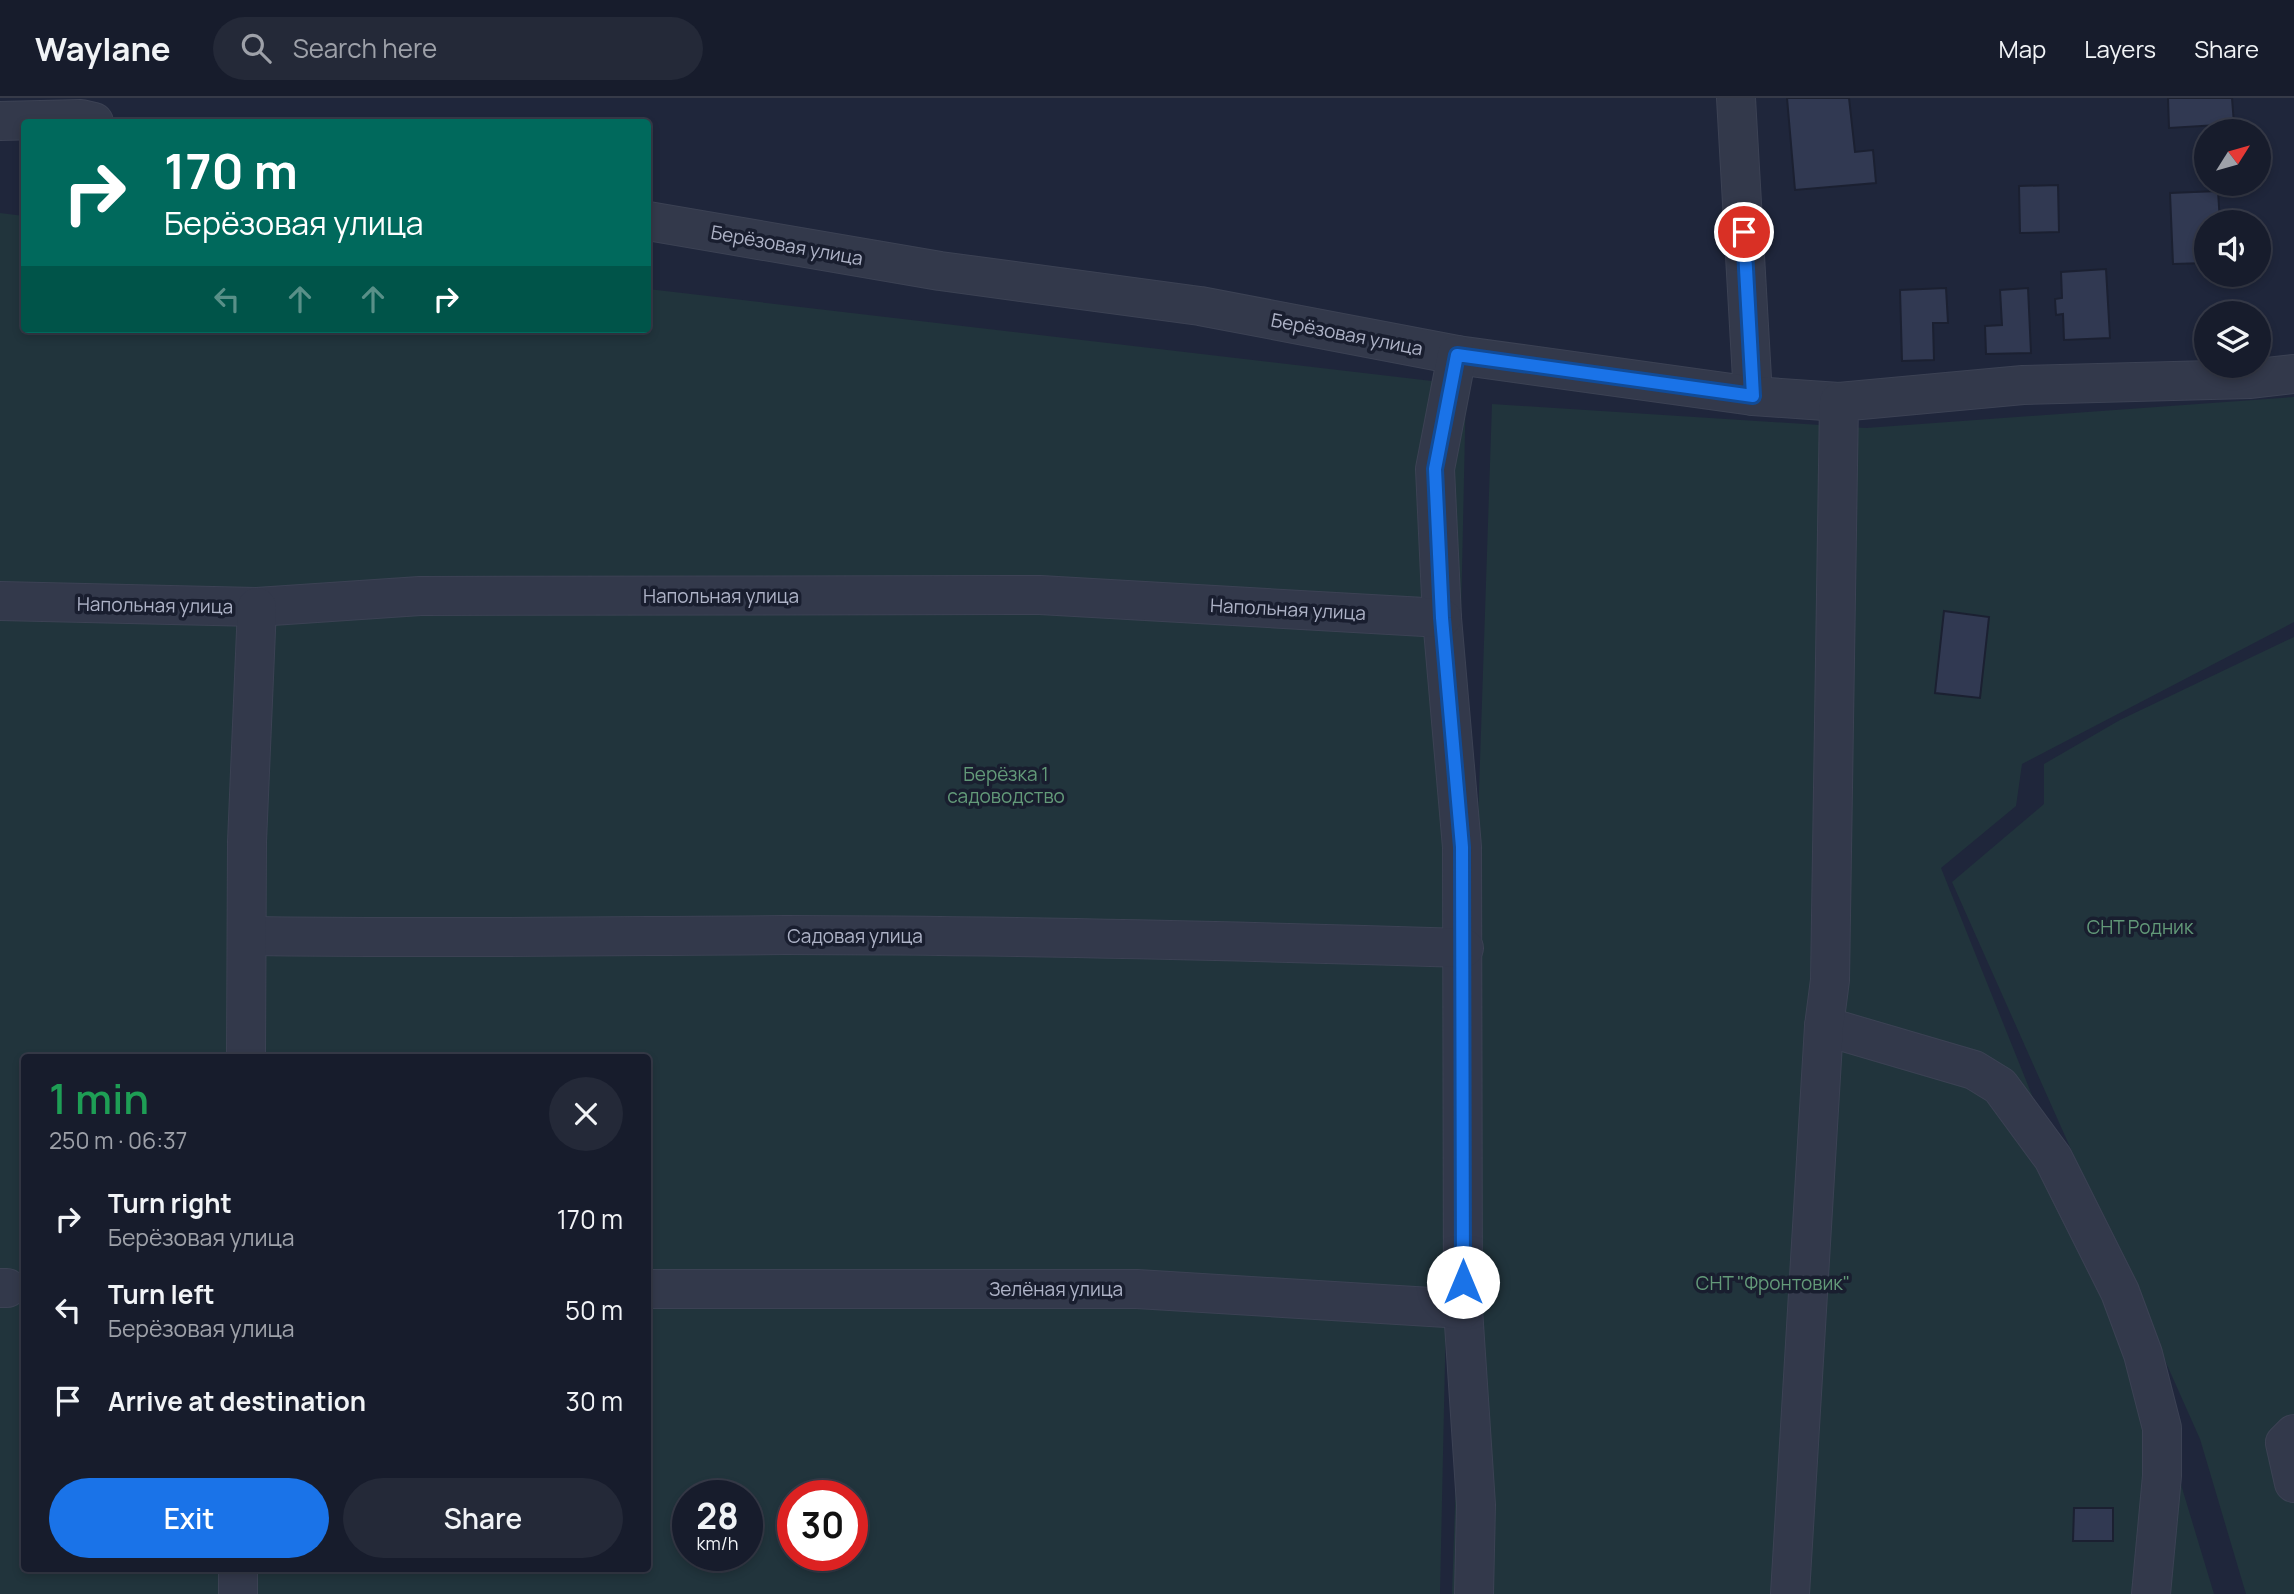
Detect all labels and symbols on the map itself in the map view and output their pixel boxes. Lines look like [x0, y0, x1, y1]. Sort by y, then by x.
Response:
north arrow [2194, 119, 2272, 196]
pin [1714, 202, 1774, 262]
street label: Берёзовая улица [709, 219, 865, 271]
street label: Берёзовая улица [1269, 307, 1425, 361]
street label: Напольная улица [643, 583, 799, 609]
street label: Напольная улица [77, 591, 233, 619]
street label: Напольная улица [1209, 592, 1367, 626]
park label: Берёзка 1 садоводство [947, 761, 1065, 809]
park label: СНТ Родник [2087, 914, 2194, 940]
street label: Садовая улица [787, 923, 923, 949]
position arrow [1426, 1245, 1500, 1319]
park label: СНТ "Фронтовик" [1696, 1270, 1850, 1296]
street label: Зелёная улица [989, 1276, 1123, 1302]
speed limit sign: 30 [777, 1480, 868, 1571]

